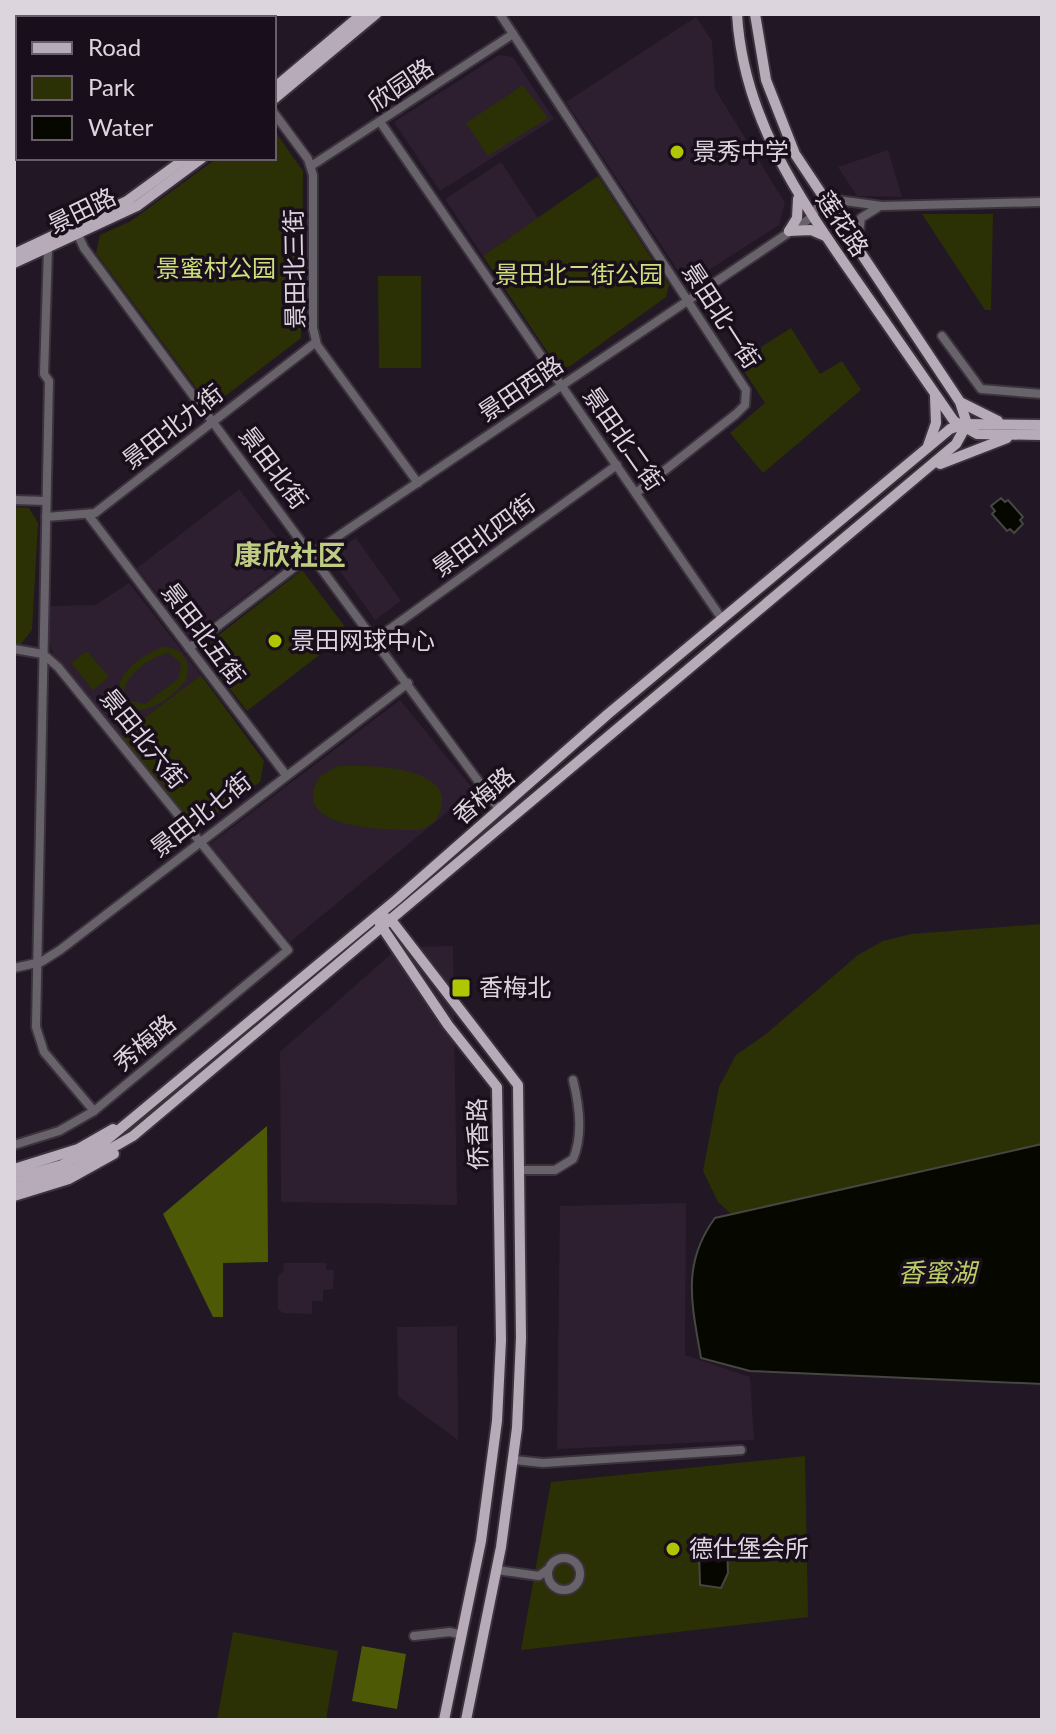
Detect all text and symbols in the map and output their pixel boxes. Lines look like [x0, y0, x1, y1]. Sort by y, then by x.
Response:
legend [16, 16, 276, 160]
text: Road [88, 32, 141, 61]
street label: 欣园路 [362, 52, 438, 116]
text: Park [88, 72, 136, 101]
text: Water [88, 112, 153, 141]
place label: 景秀中学 [693, 136, 789, 165]
marker: 景秀中学 [668, 143, 686, 161]
street label: 景田路 [43, 181, 120, 238]
street label: 莲花路 [811, 185, 875, 261]
street label: 景田北三街 [278, 209, 309, 329]
park label: 景蜜村公园 [156, 253, 276, 282]
street label: 景田北一街 [677, 257, 767, 373]
park label: 景田北二街公园 [495, 259, 663, 288]
street label: 景田西路 [472, 349, 568, 427]
street label: 景田北九街 [116, 377, 228, 474]
street label: 景田北二街 [578, 381, 671, 496]
street label: 景田北街 [234, 420, 315, 514]
street label: 景田北四街 [426, 488, 540, 582]
district label: 康欣社区 [234, 537, 346, 571]
street label: 景田北五街 [157, 576, 252, 690]
place label: 景田网球中心 [291, 625, 435, 654]
marker: 景田网球中心 [266, 632, 284, 650]
street label: 景田北六街 [95, 682, 193, 794]
street label: 香梅路 [446, 760, 520, 829]
street label: 景田北七街 [144, 765, 256, 862]
place label: 香梅北 [479, 972, 551, 1001]
marker: 香梅北 [450, 977, 472, 999]
street label: 秀梅路 [107, 1008, 181, 1076]
street label: 侨香路 [461, 1098, 492, 1170]
water label: 香蜜湖 [898, 1256, 980, 1288]
place label: 德仕堡会所 [689, 1533, 809, 1562]
marker: 德仕堡会所 [664, 1540, 682, 1558]

